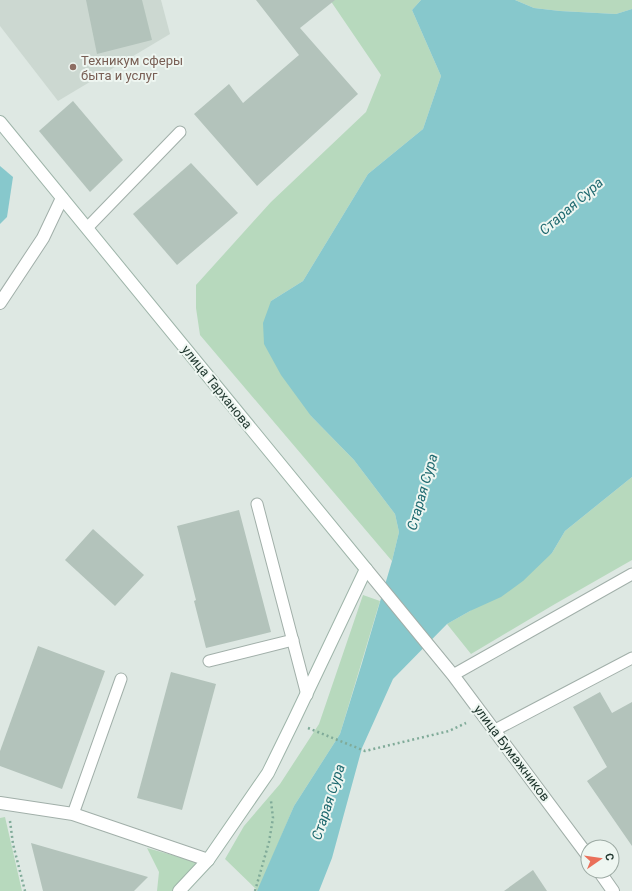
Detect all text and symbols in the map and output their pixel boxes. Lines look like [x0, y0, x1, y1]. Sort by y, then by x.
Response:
place label: Техникум сферы быта и услуг [81, 53, 183, 83]
marker: Техникум сферы быта и услуг [68, 62, 78, 72]
water label: Старая Сура [536, 174, 606, 238]
street label: улица Тарханова [179, 342, 255, 432]
water label: Старая Сура [403, 452, 441, 532]
street label: улица Бумажников [471, 702, 553, 804]
water label: Старая Сура [308, 762, 348, 842]
north arrow [580, 839, 620, 879]
text: С [602, 852, 616, 862]

